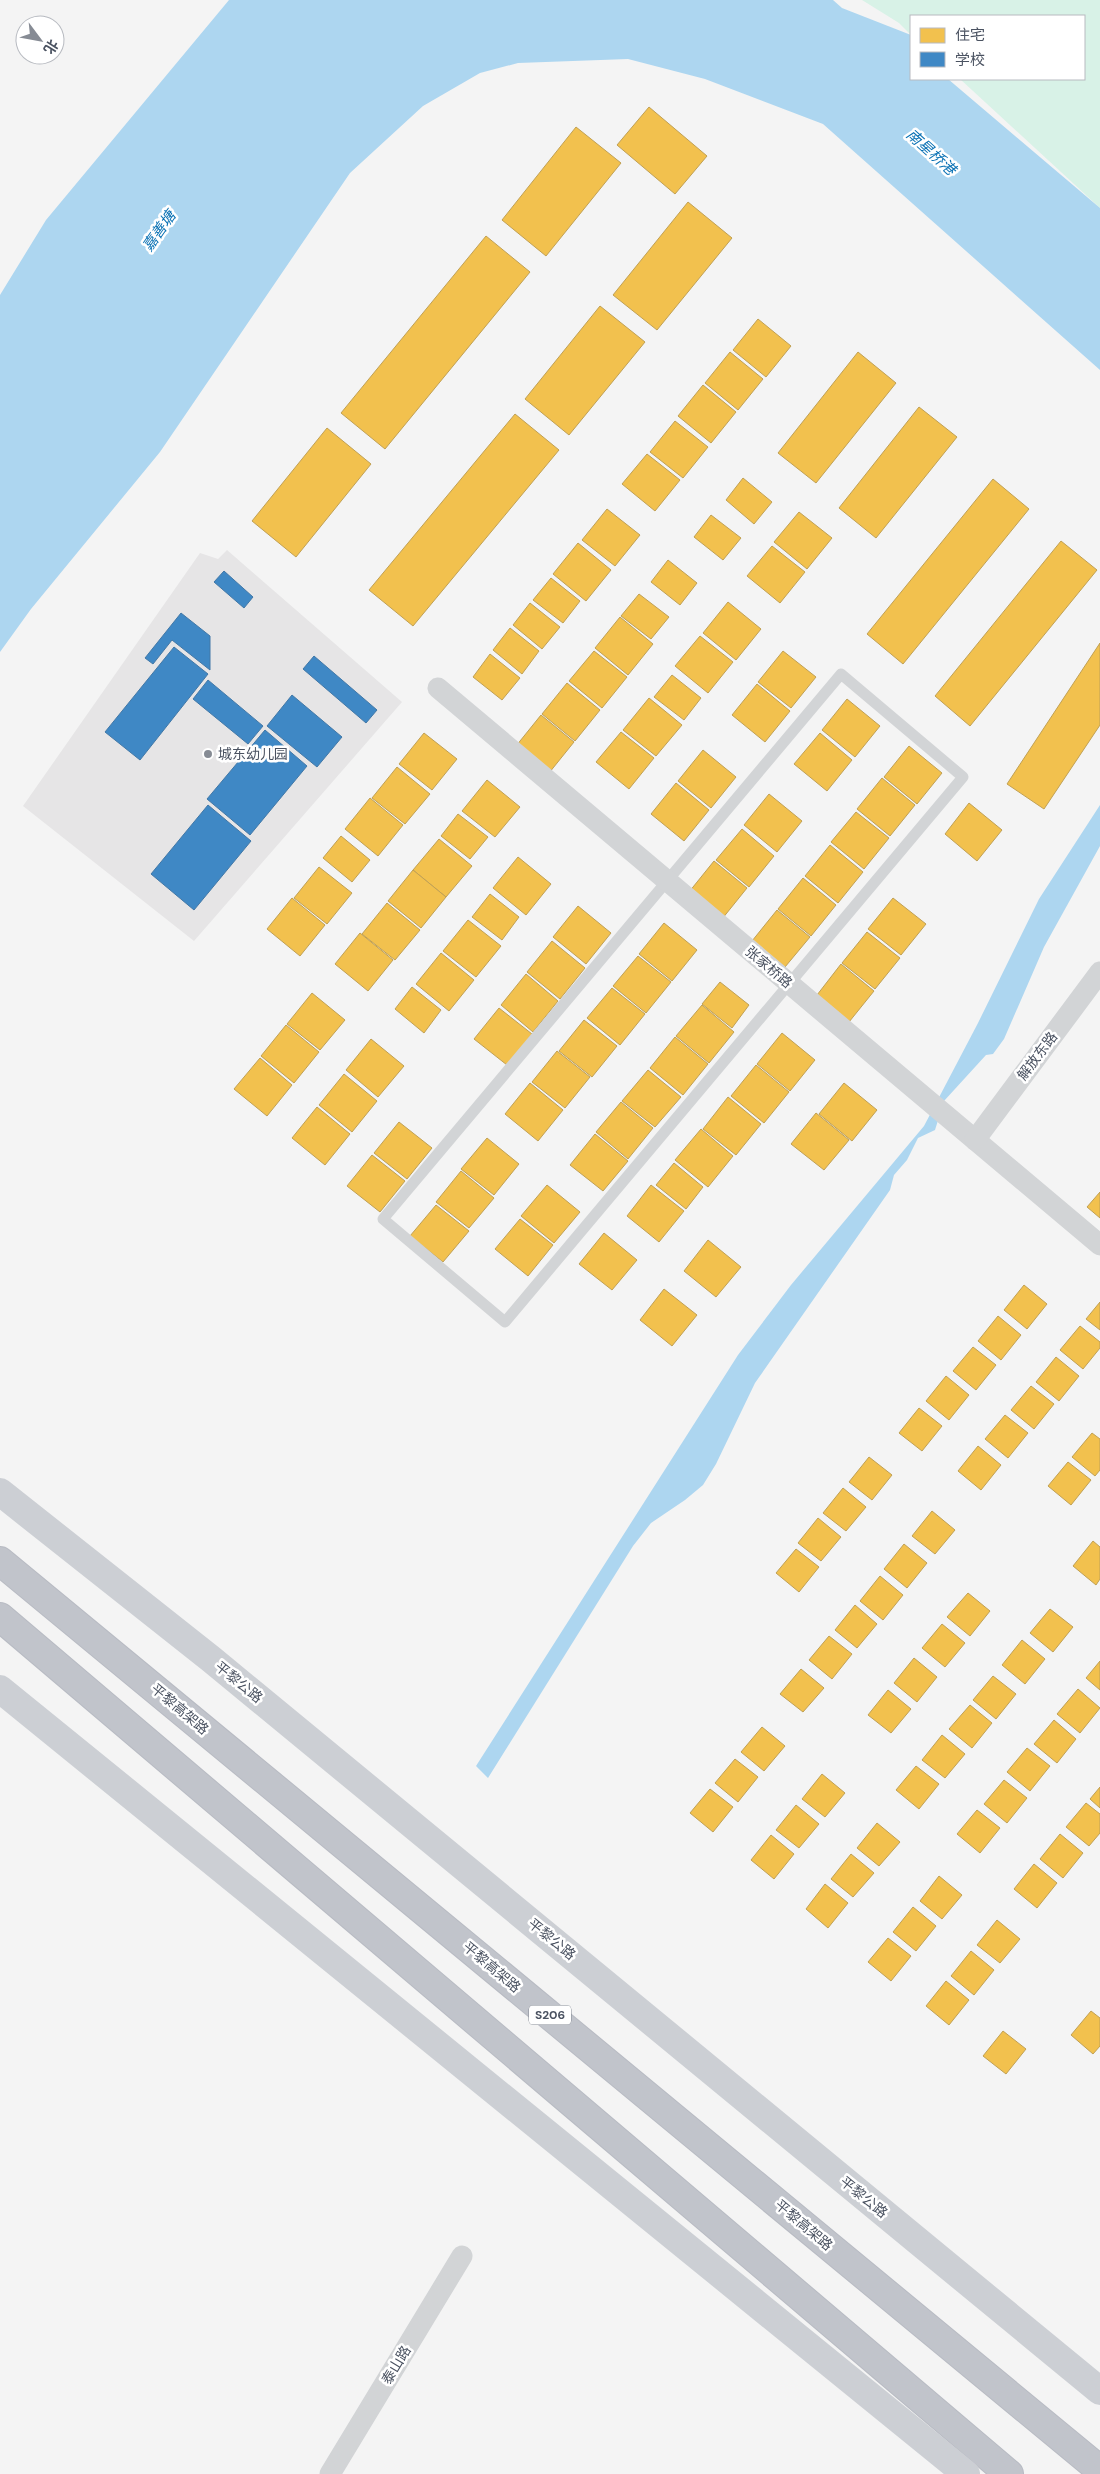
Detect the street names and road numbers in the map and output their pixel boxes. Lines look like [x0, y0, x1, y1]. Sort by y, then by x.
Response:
street label: 张家桥路 [742, 942, 796, 992]
street label: 解放东路 [1013, 1028, 1061, 1084]
street label: 平黎公路 [212, 1657, 266, 1707]
street label: 平黎高架路 [147, 1680, 213, 1738]
street label: 平黎公路 [525, 1914, 579, 1964]
street label: 平黎高架路 [459, 1938, 525, 1996]
road number: S206 [529, 2006, 571, 2024]
street label: 平黎公路 [837, 2172, 891, 2222]
street label: 平黎高架路 [771, 2196, 837, 2254]
street label: 泰山路 [377, 2342, 415, 2388]

